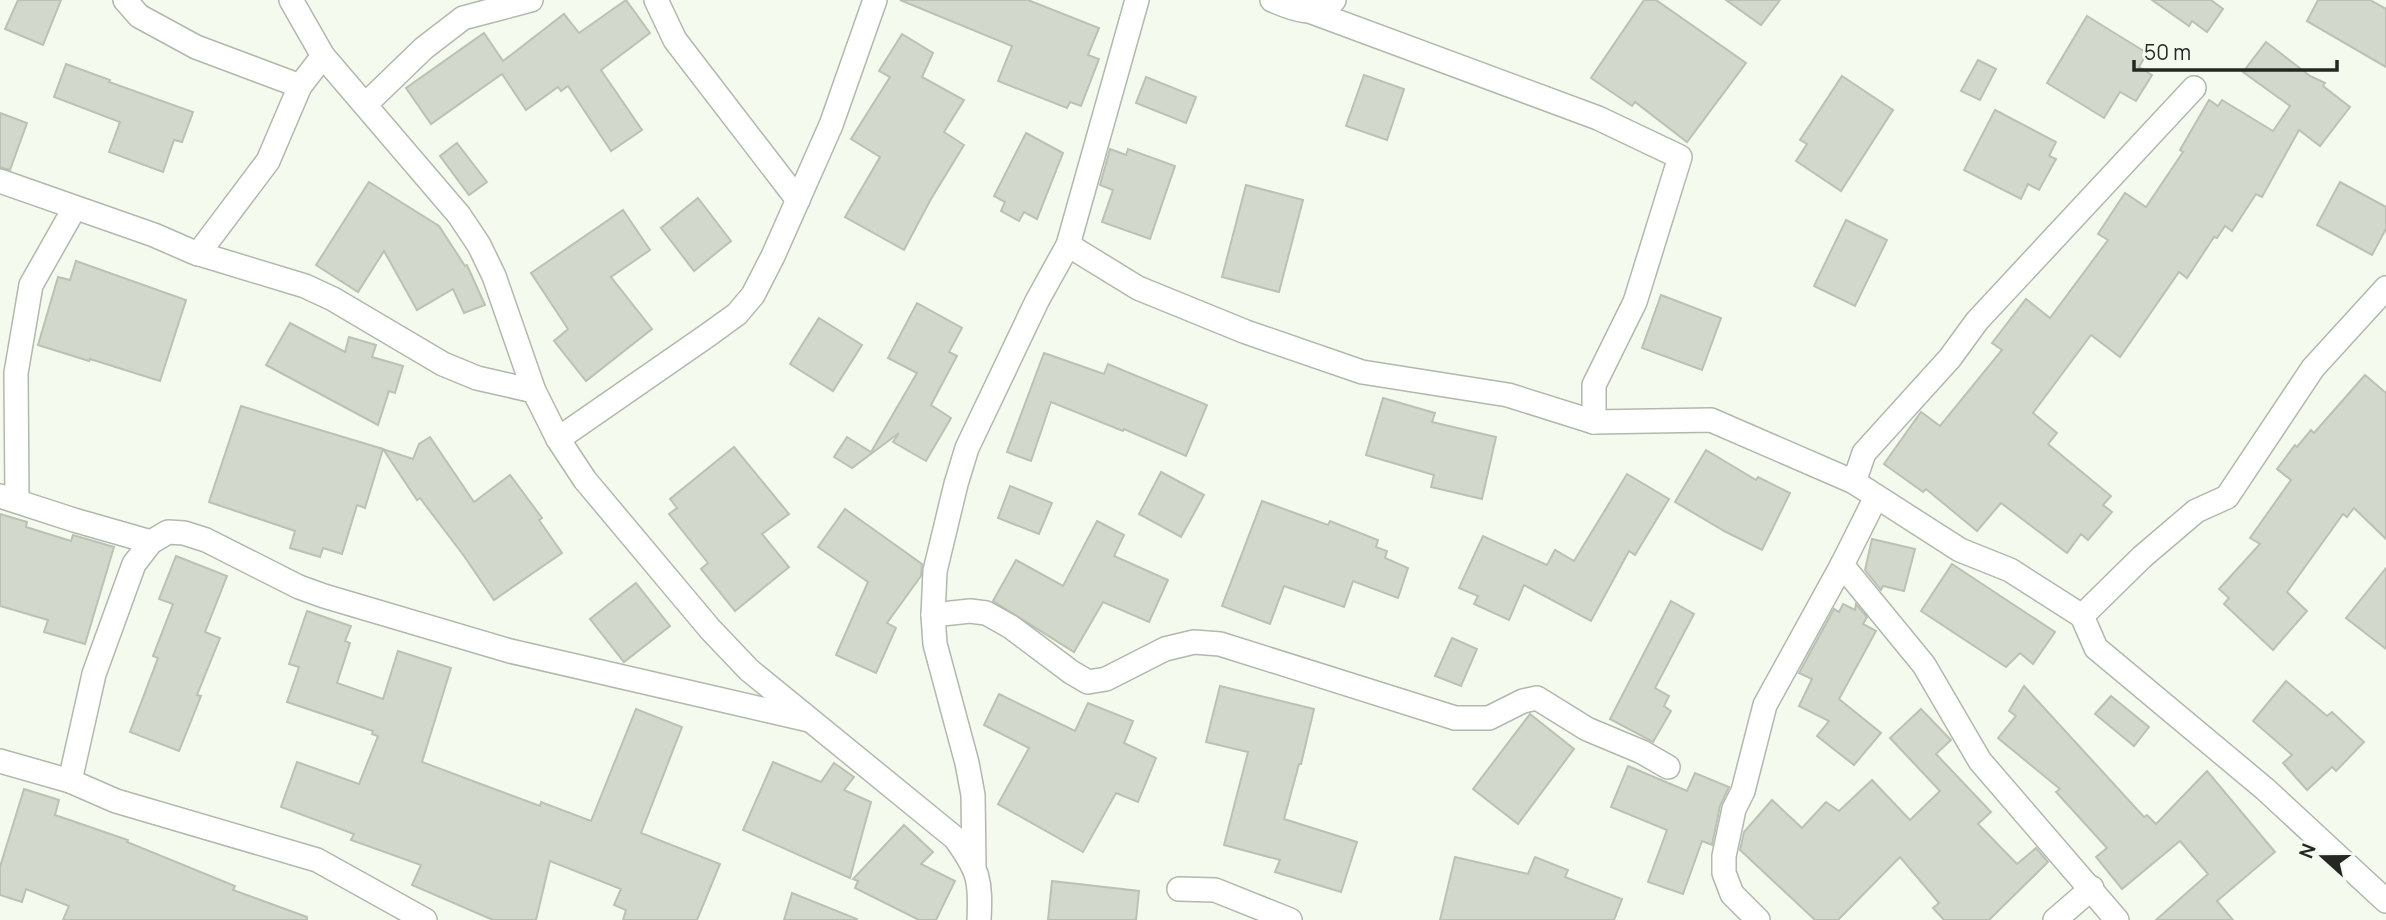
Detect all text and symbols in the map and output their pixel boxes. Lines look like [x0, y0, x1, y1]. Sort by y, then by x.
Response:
scale bar [2134, 28, 2337, 72]
text: 50 m [2144, 38, 2191, 66]
north arrow [2288, 822, 2358, 892]
text: N [2293, 840, 2322, 862]

